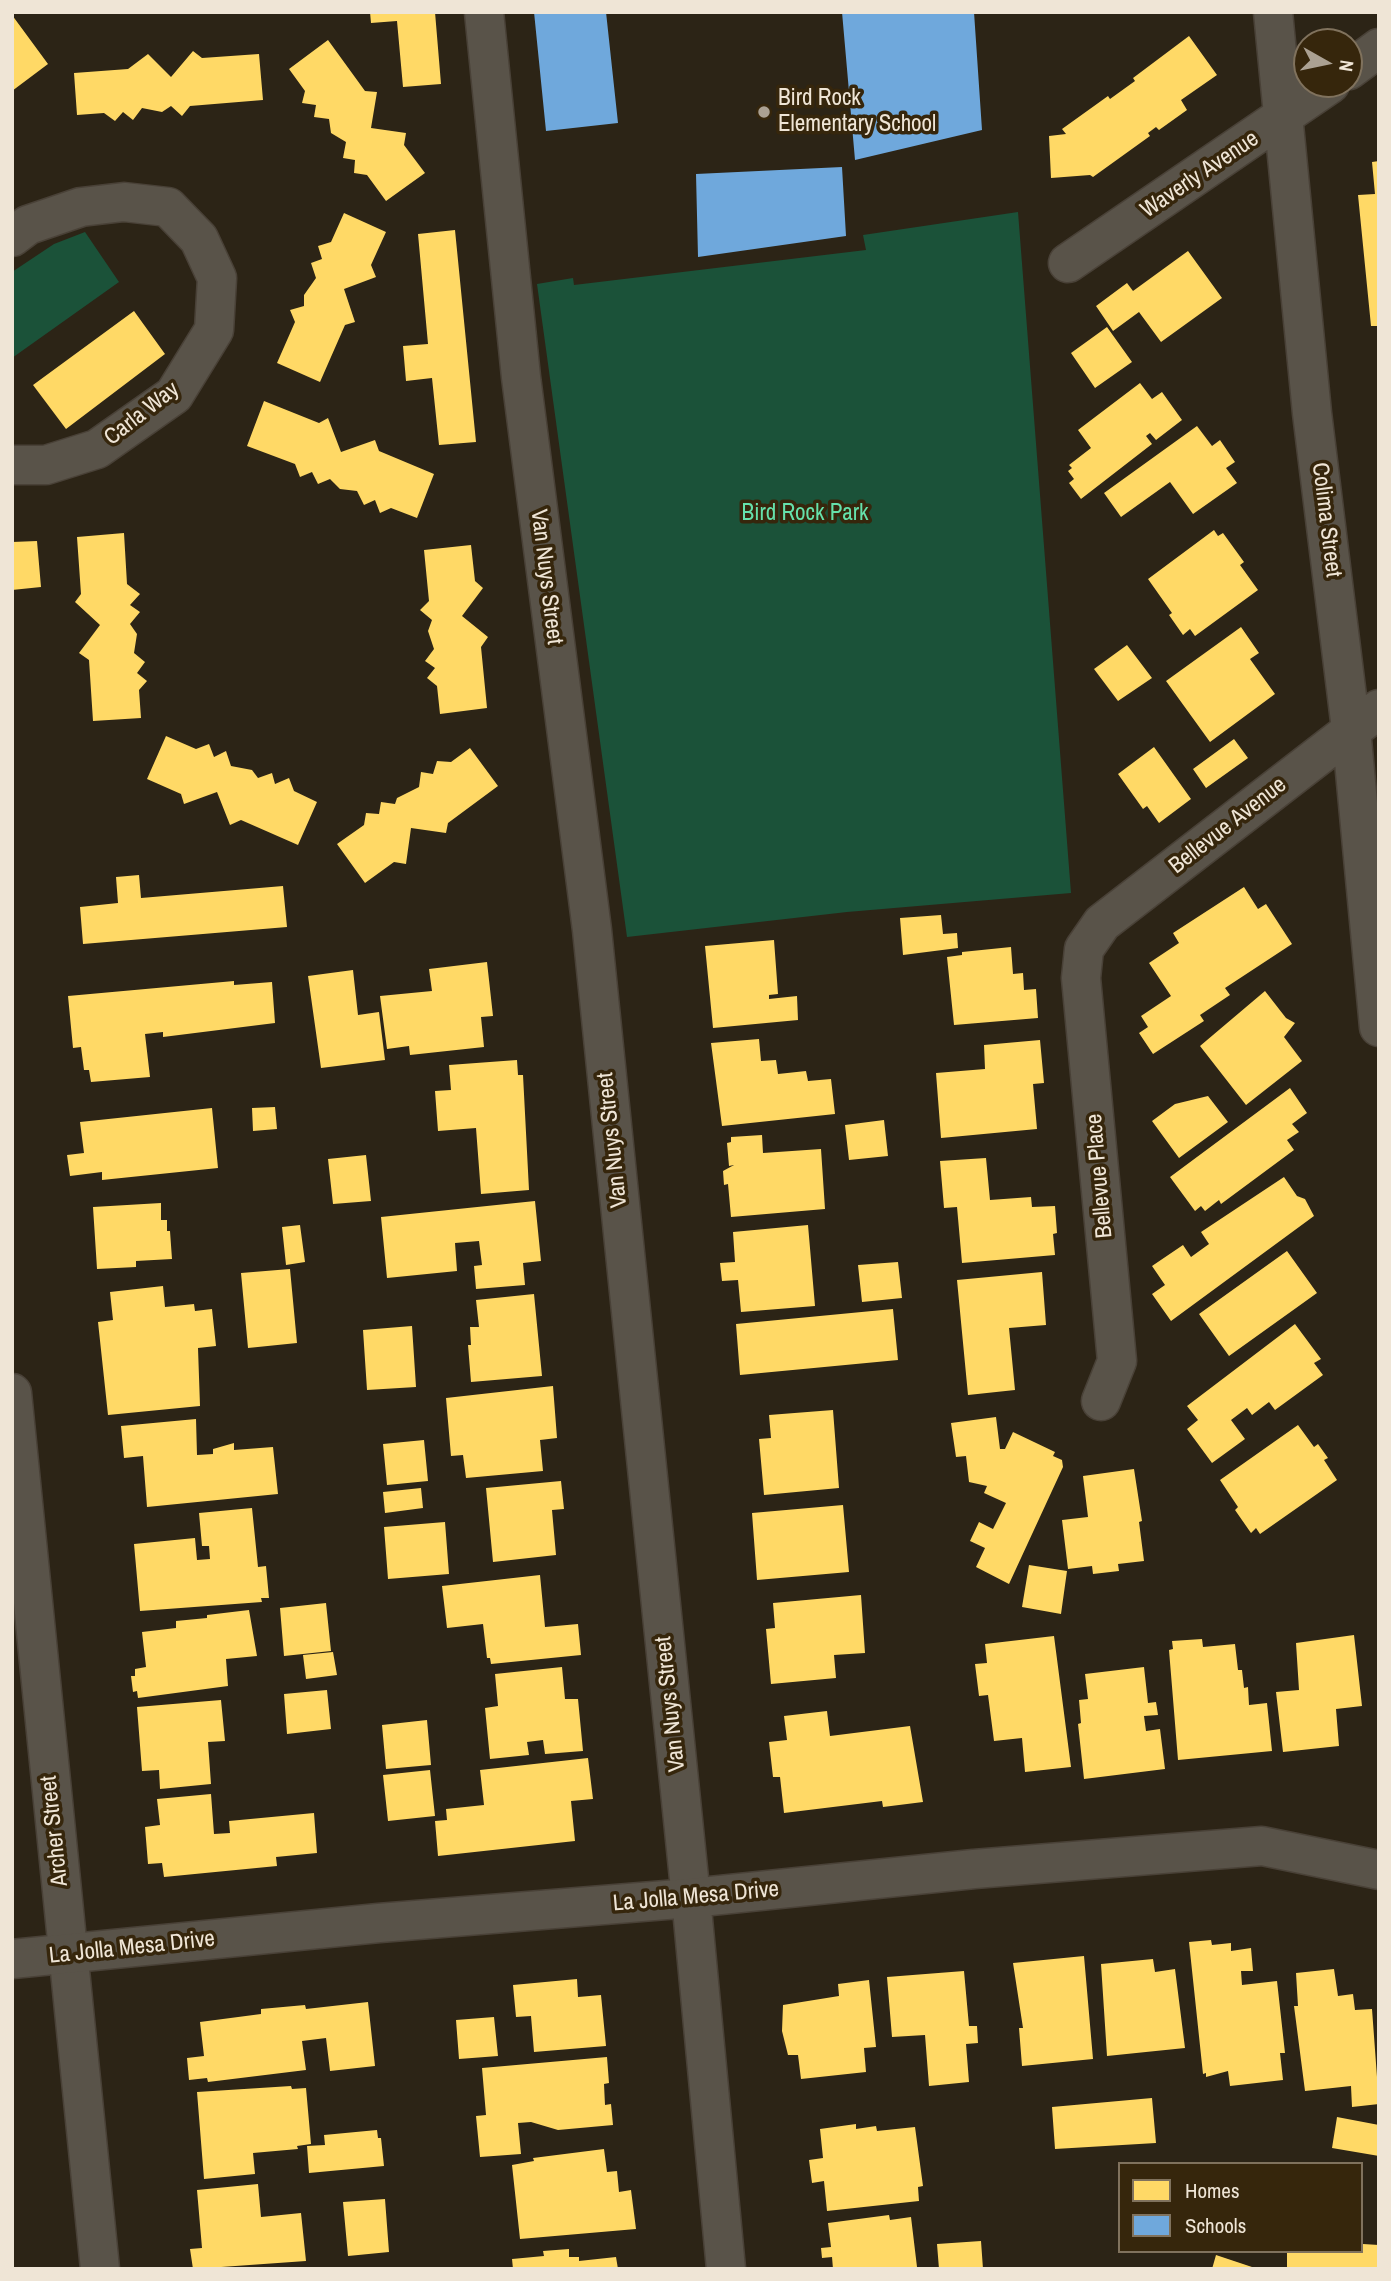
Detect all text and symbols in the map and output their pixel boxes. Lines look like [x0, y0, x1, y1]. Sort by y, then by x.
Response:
north arrow [1293, 28, 1363, 98]
text: N [1333, 58, 1360, 74]
place label: Bird Rock Elementary School [778, 85, 936, 139]
marker: Bird Rock Elementary School [756, 104, 772, 120]
street label: Waverly Avenue [1136, 125, 1264, 225]
street label: Carla Way [99, 376, 185, 452]
street label: Colima Street [1305, 461, 1347, 579]
park label: Bird Rock Park [742, 500, 868, 528]
street label: Van Nuys Street [524, 508, 568, 646]
street label: Bellevue Avenue [1164, 772, 1292, 880]
street label: Van Nuys Street [592, 1071, 634, 1209]
street label: Bellevue Place [1081, 1113, 1119, 1239]
street label: Van Nuys Street [650, 1635, 692, 1773]
street label: Archer Street [35, 1774, 75, 1888]
street label: La Jolla Mesa Drive [612, 1876, 780, 1918]
street label: La Jolla Mesa Drive [48, 1926, 216, 1970]
legend [1118, 2162, 1363, 2253]
text: Homes [1185, 2176, 1240, 2205]
text: Schools [1185, 2211, 1246, 2240]

